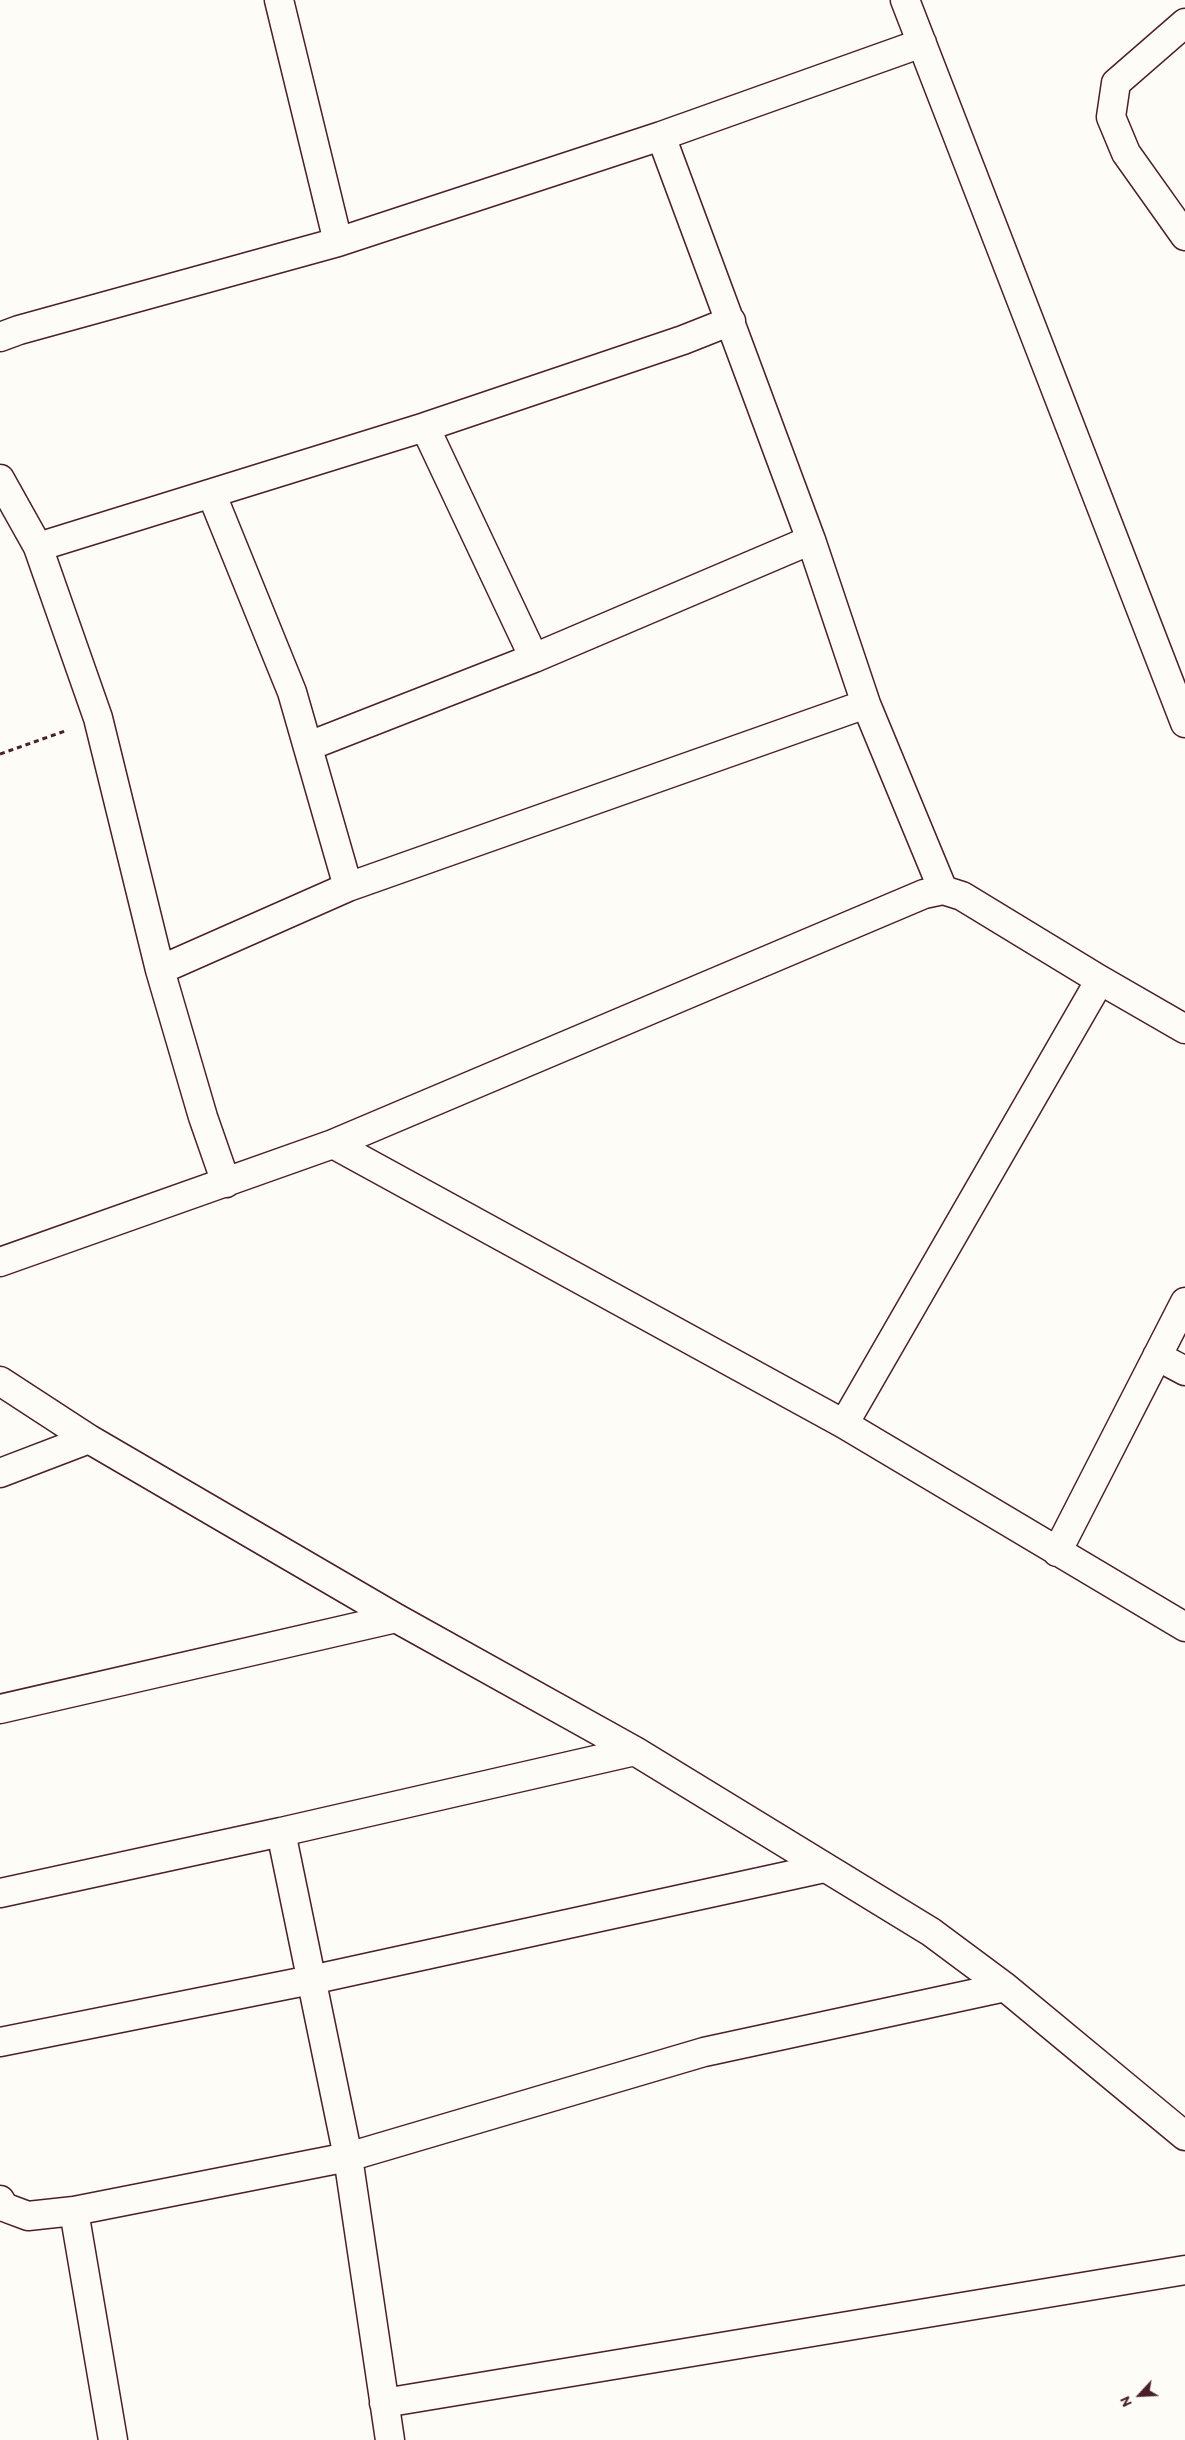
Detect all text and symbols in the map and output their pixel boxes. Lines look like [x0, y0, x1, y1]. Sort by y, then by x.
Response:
north arrow [1115, 2370, 1165, 2420]
text: N [1116, 2394, 1136, 2409]

